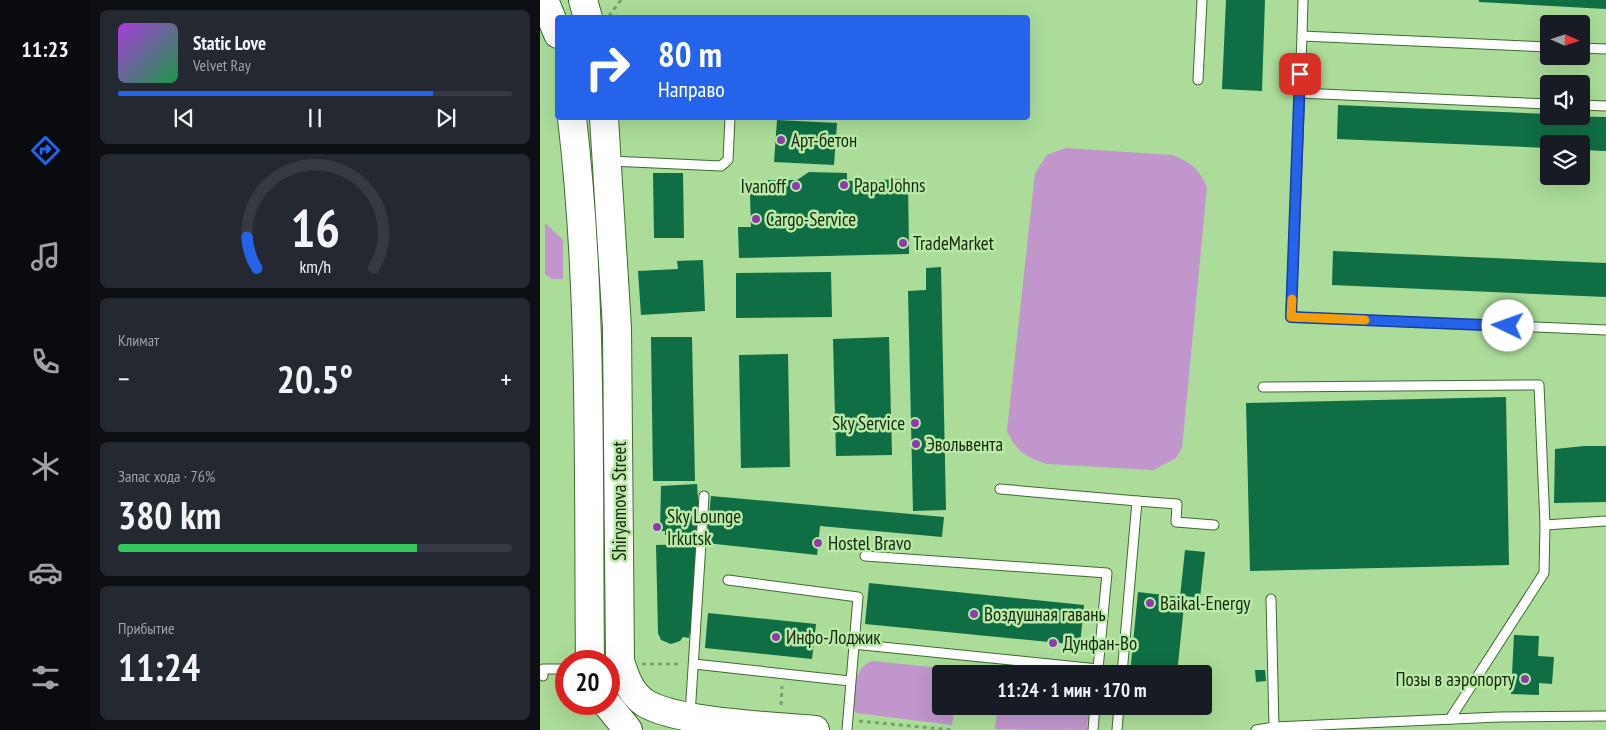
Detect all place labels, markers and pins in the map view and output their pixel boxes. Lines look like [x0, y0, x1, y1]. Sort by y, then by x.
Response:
pin [1279, 53, 1321, 95]
place label: Арт-бетон [791, 128, 857, 152]
marker: Арт-бетон [775, 134, 787, 146]
place label: Papa Johns [854, 173, 925, 197]
place label: Ivanoff [740, 174, 787, 198]
marker: Papa Johns [838, 179, 850, 191]
marker: Ivanoff [790, 180, 802, 192]
place label: Cargo-Service [766, 207, 856, 231]
marker: Cargo-Service [750, 213, 762, 225]
place label: TradeMarket [913, 231, 995, 255]
marker: TradeMarket [897, 237, 909, 249]
place label: Sky Service [832, 411, 905, 435]
marker: Sky Service [909, 417, 921, 429]
place label: Эвольвента [926, 432, 1003, 456]
marker: Эвольвента [910, 438, 922, 450]
place label: Sky Lounge Irkutsk [667, 504, 741, 550]
marker: Sky Lounge Irkutsk [651, 521, 663, 533]
place label: Hostel Bravo [828, 531, 912, 555]
marker: Hostel Bravo [812, 537, 824, 549]
place label: Baikal-Energy [1160, 591, 1251, 615]
marker: Baikal-Energy [1144, 597, 1156, 609]
place label: Воздушная гавань [984, 602, 1106, 626]
marker: Воздушная гавань [968, 608, 980, 620]
place label: Инфо-Лоджик [786, 625, 881, 649]
marker: Инфо-Лоджик [770, 631, 782, 643]
place label: Дунфан-Во [1063, 631, 1137, 655]
marker: Дунфан-Во [1047, 637, 1059, 649]
place label: Позы в аэропорту [1395, 667, 1516, 691]
marker: Позы в аэропорту [1519, 673, 1531, 685]

